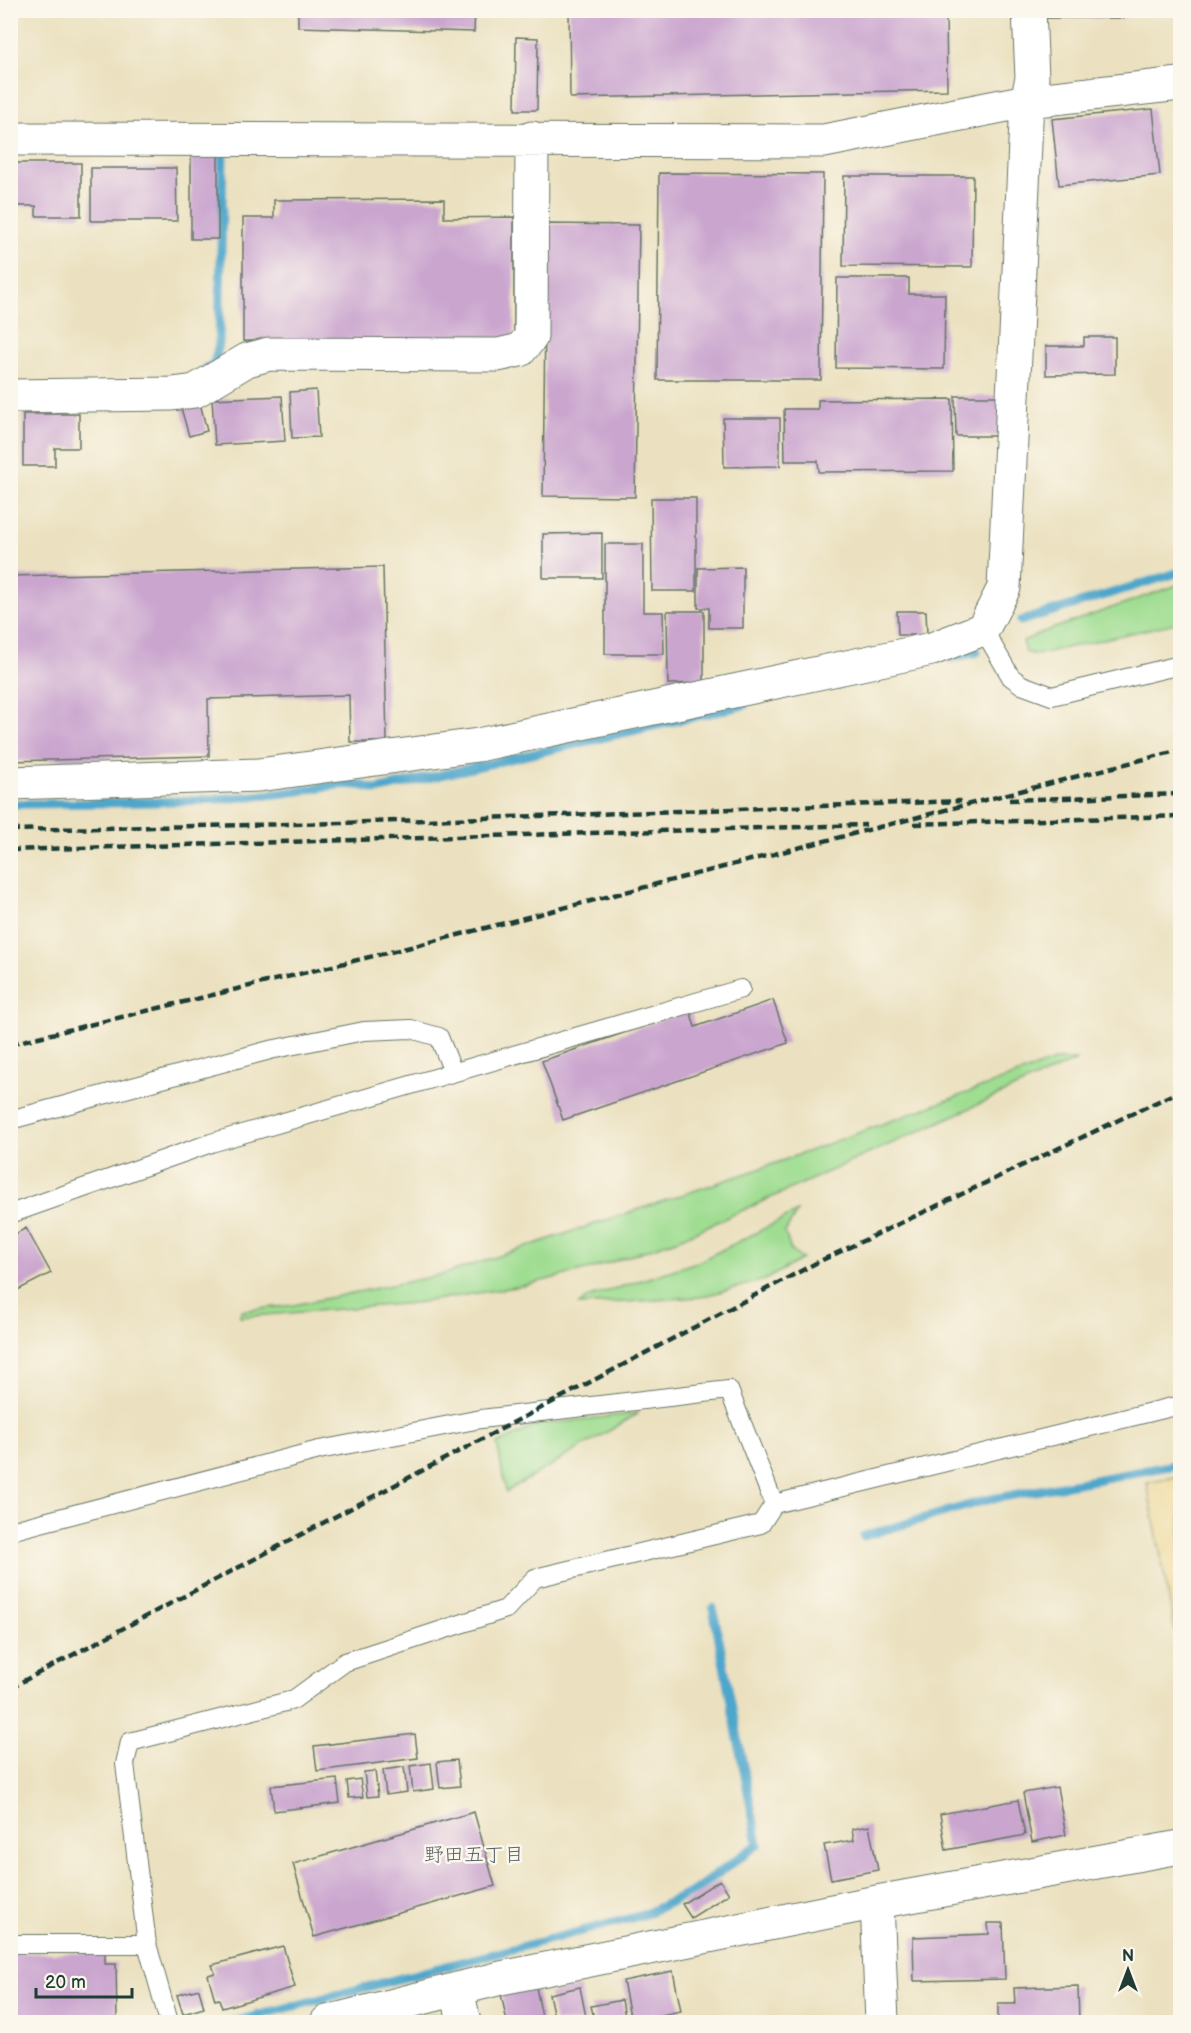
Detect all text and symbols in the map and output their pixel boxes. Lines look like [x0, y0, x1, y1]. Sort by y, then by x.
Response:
district label: 野田五丁目 [424, 1843, 524, 1867]
north arrow [1098, 1940, 1158, 2000]
text: N [1122, 1947, 1134, 1966]
scale bar [36, 1961, 132, 1999]
text: 20 m [45, 1972, 86, 1993]

